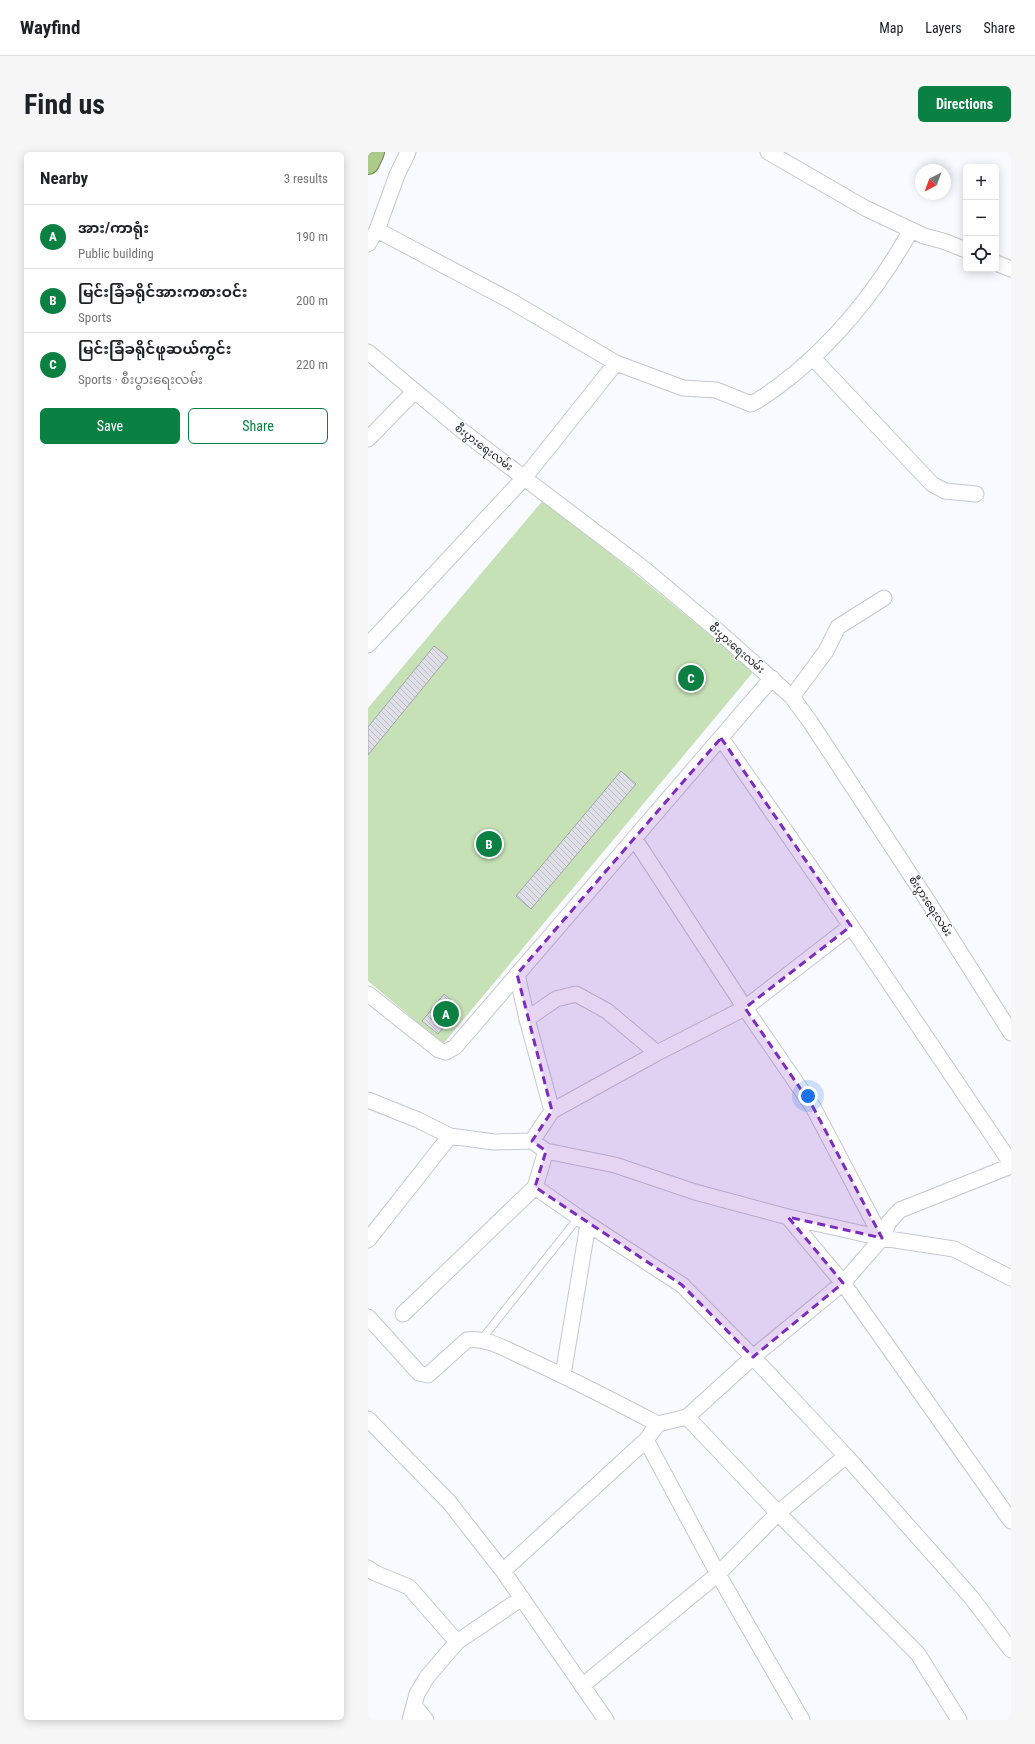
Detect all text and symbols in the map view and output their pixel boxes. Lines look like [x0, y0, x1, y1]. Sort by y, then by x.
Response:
text: Wayfind [20, 16, 80, 39]
text: Map [879, 20, 903, 36]
text: Layers [925, 20, 962, 36]
text: Share [984, 20, 1015, 36]
button: Directions [918, 86, 1011, 122]
text: Find us [24, 88, 105, 121]
north arrow [915, 164, 951, 200]
map controls [963, 164, 999, 272]
button: + [963, 164, 999, 200]
text: Nearby [40, 168, 88, 188]
text: 3 results [284, 171, 328, 186]
button: − [963, 200, 999, 236]
text: အား/ကာရုံး [78, 219, 149, 237]
text: A [49, 229, 57, 244]
text: 190 m [296, 229, 328, 244]
button: locate [963, 236, 999, 272]
text: Public building [78, 246, 154, 261]
text: မြင်းခြံခရိုင်အားကစားဝင်း [78, 283, 248, 301]
text: B [49, 293, 57, 308]
text: 200 m [296, 293, 328, 308]
text: Sports [78, 310, 112, 325]
text: မြင်းခြံခရိုင်ဖူဆယ်ကွင်း [78, 340, 232, 358]
text: C [49, 357, 57, 372]
text: 220 m [296, 357, 328, 372]
text: Sports · စီးပွားရေးလမ်း [78, 372, 203, 387]
button: Save [40, 408, 180, 444]
button: Share [188, 408, 328, 444]
street label: စီးပွားရေးလမ်း [451, 421, 516, 475]
street label: စီးပွားရေးလမ်း [705, 620, 768, 678]
pin: C [678, 663, 704, 693]
pin: B [476, 829, 502, 859]
street label: စီးပွားရေးလမ်း [905, 873, 956, 940]
pin: A [433, 999, 459, 1029]
your location [798, 1086, 818, 1106]

